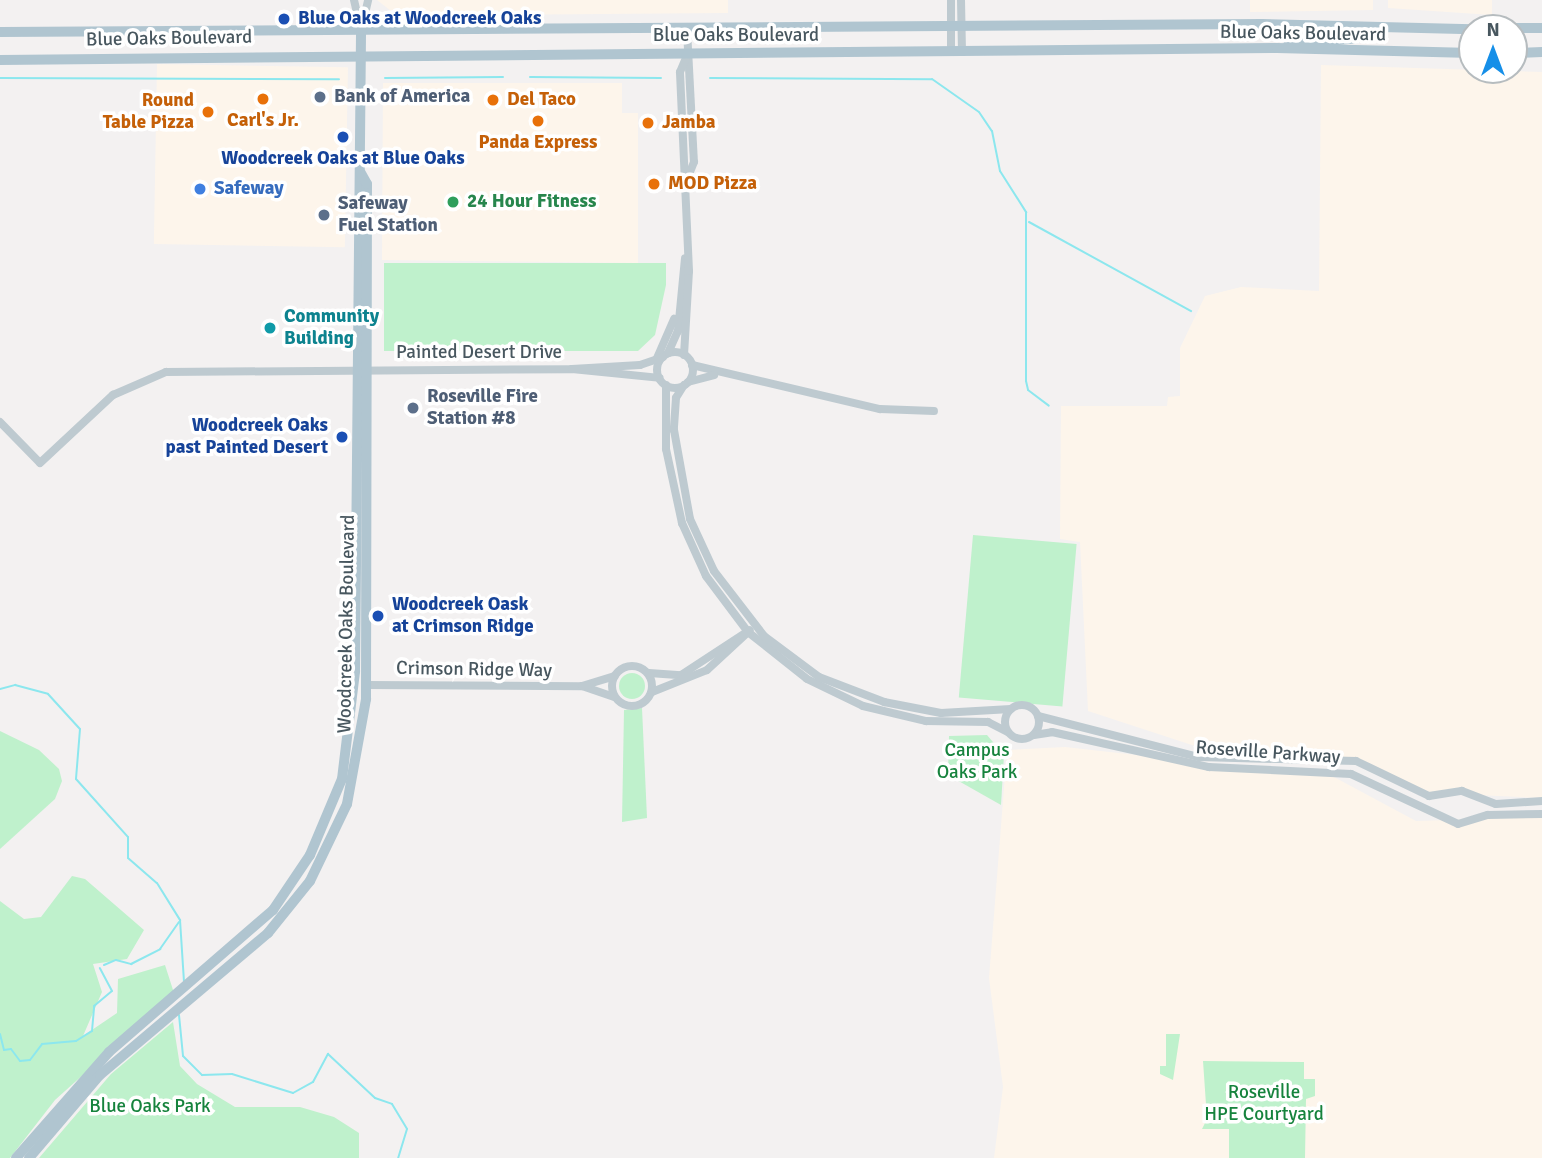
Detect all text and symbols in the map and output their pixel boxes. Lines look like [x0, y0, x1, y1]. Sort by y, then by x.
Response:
place label: Blue Oaks at Woodcreek Oaks [298, 8, 541, 30]
marker: Blue Oaks at Woodcreek Oaks [276, 11, 292, 27]
north arrow [1458, 14, 1528, 84]
text: N [1486, 18, 1500, 42]
street label: Blue Oaks Boulevard [1220, 21, 1386, 47]
street label: Blue Oaks Boulevard [653, 25, 819, 47]
street label: Blue Oaks Boulevard [86, 26, 252, 52]
place label: Bank of America [334, 86, 470, 108]
marker: Bank of America [312, 89, 328, 105]
place label: Del Taco [507, 89, 576, 111]
place label: Round Table Pizza [103, 90, 194, 134]
marker: Carl's Jr. [255, 91, 271, 107]
marker: Del Taco [485, 92, 501, 108]
marker: Round Table Pizza [200, 104, 216, 120]
place label: Carl's Jr. [227, 110, 299, 132]
place label: Jamba [662, 112, 716, 134]
marker: Panda Express [530, 113, 546, 129]
marker: Jamba [640, 115, 656, 131]
marker: Woodcreek Oaks at Blue Oaks [335, 129, 351, 145]
place label: Panda Express [479, 132, 597, 154]
place label: Woodcreek Oaks at Blue Oaks [221, 148, 465, 170]
place label: MOD Pizza [668, 173, 757, 195]
marker: MOD Pizza [646, 176, 662, 192]
place label: Safeway [214, 178, 284, 200]
marker: Safeway [192, 181, 208, 197]
place label: 24 Hour Fitness [467, 191, 596, 213]
place label: Safeway Fuel Station [338, 193, 438, 237]
marker: 24 Hour Fitness [445, 194, 461, 210]
marker: Safeway Fuel Station [316, 207, 332, 223]
place label: Community Building [284, 306, 379, 350]
marker: Community Building [262, 320, 278, 336]
street label: Painted Desert Drive [396, 342, 562, 364]
place label: Roseville Fire Station #8 [427, 386, 538, 430]
marker: Roseville Fire Station #8 [405, 400, 421, 416]
place label: Woodcreek Oaks past Painted Desert [165, 415, 328, 459]
marker: Woodcreek Oaks past Painted Desert [334, 429, 350, 445]
street label: Woodcreek Oaks Boulevard [334, 514, 360, 734]
place label: Woodcreek Oask at Crimson Ridge [392, 594, 534, 638]
marker: Woodcreek Oask at Crimson Ridge [370, 608, 386, 624]
street label: Crimson Ridge Way [396, 657, 552, 683]
street label: Roseville Parkway [1195, 737, 1341, 769]
park label: Campus Oaks Park [937, 740, 1017, 784]
park label: Roseville HPE Courtyard [1204, 1082, 1324, 1126]
park label: Blue Oaks Park [89, 1096, 211, 1118]

